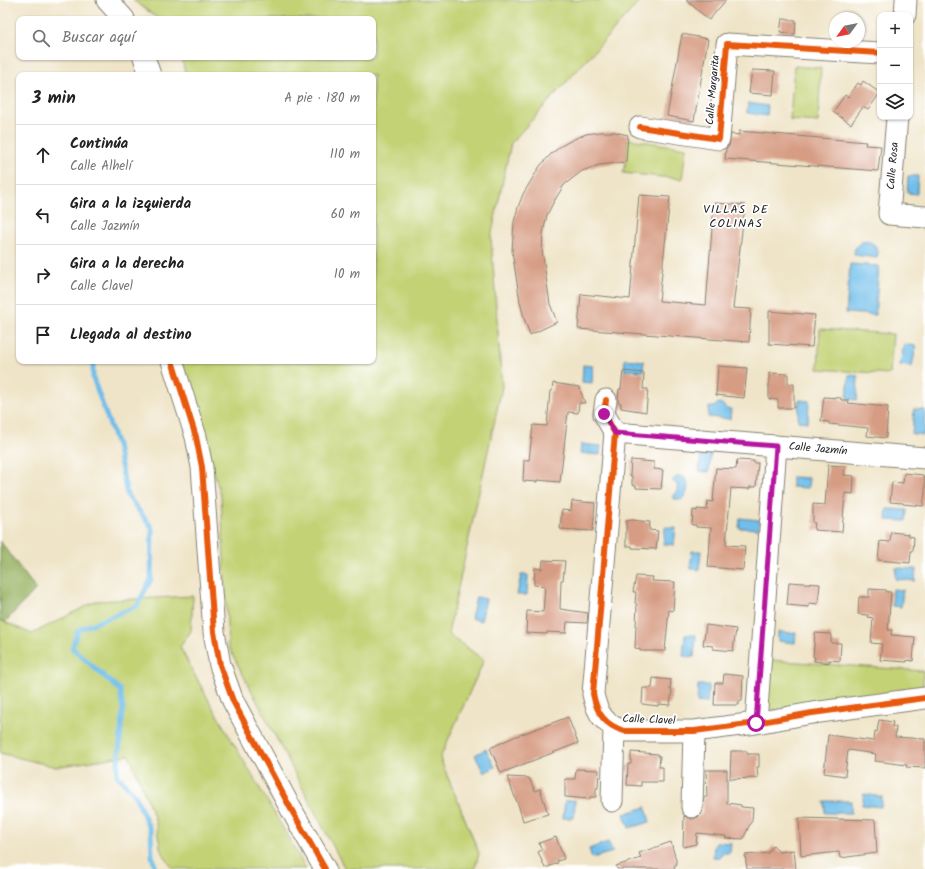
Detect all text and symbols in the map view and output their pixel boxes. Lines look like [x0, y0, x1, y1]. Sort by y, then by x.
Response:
north arrow [829, 12, 865, 48]
map controls [877, 12, 913, 120]
button: + [877, 12, 913, 48]
search box [16, 16, 376, 60]
text: Buscar aquí [62, 26, 135, 50]
icon: search [30, 27, 52, 49]
button: − [877, 48, 913, 84]
street label: Calle Margarita [701, 54, 725, 126]
button: layers [877, 84, 913, 120]
text: 3 min [32, 85, 76, 112]
text: A pie · 180 m [284, 88, 360, 109]
text: Continúa [70, 132, 128, 156]
street label: Calle Rosa [882, 141, 904, 191]
icon: ahead [32, 144, 54, 166]
text: 110 m [330, 144, 360, 165]
text: Calle Alhelí [70, 156, 132, 177]
text: Gira a la izquierda [70, 192, 191, 216]
district label: VILLAS DE COLINAS [703, 200, 769, 233]
icon: left [32, 204, 54, 226]
text: 60 m [331, 204, 360, 225]
text: Calle Jazmín [70, 216, 140, 237]
text: Gira a la derecha [70, 252, 184, 276]
icon: right [32, 264, 54, 286]
text: 10 m [334, 264, 360, 285]
text: Calle Clavel [70, 276, 133, 297]
text: Llegada al destino [70, 323, 192, 347]
icon: arrive [32, 324, 54, 346]
route end [595, 405, 613, 423]
street label: Calle Jazmín [788, 437, 848, 461]
street label: Calle Clavel [622, 710, 676, 730]
route start [747, 714, 765, 732]

